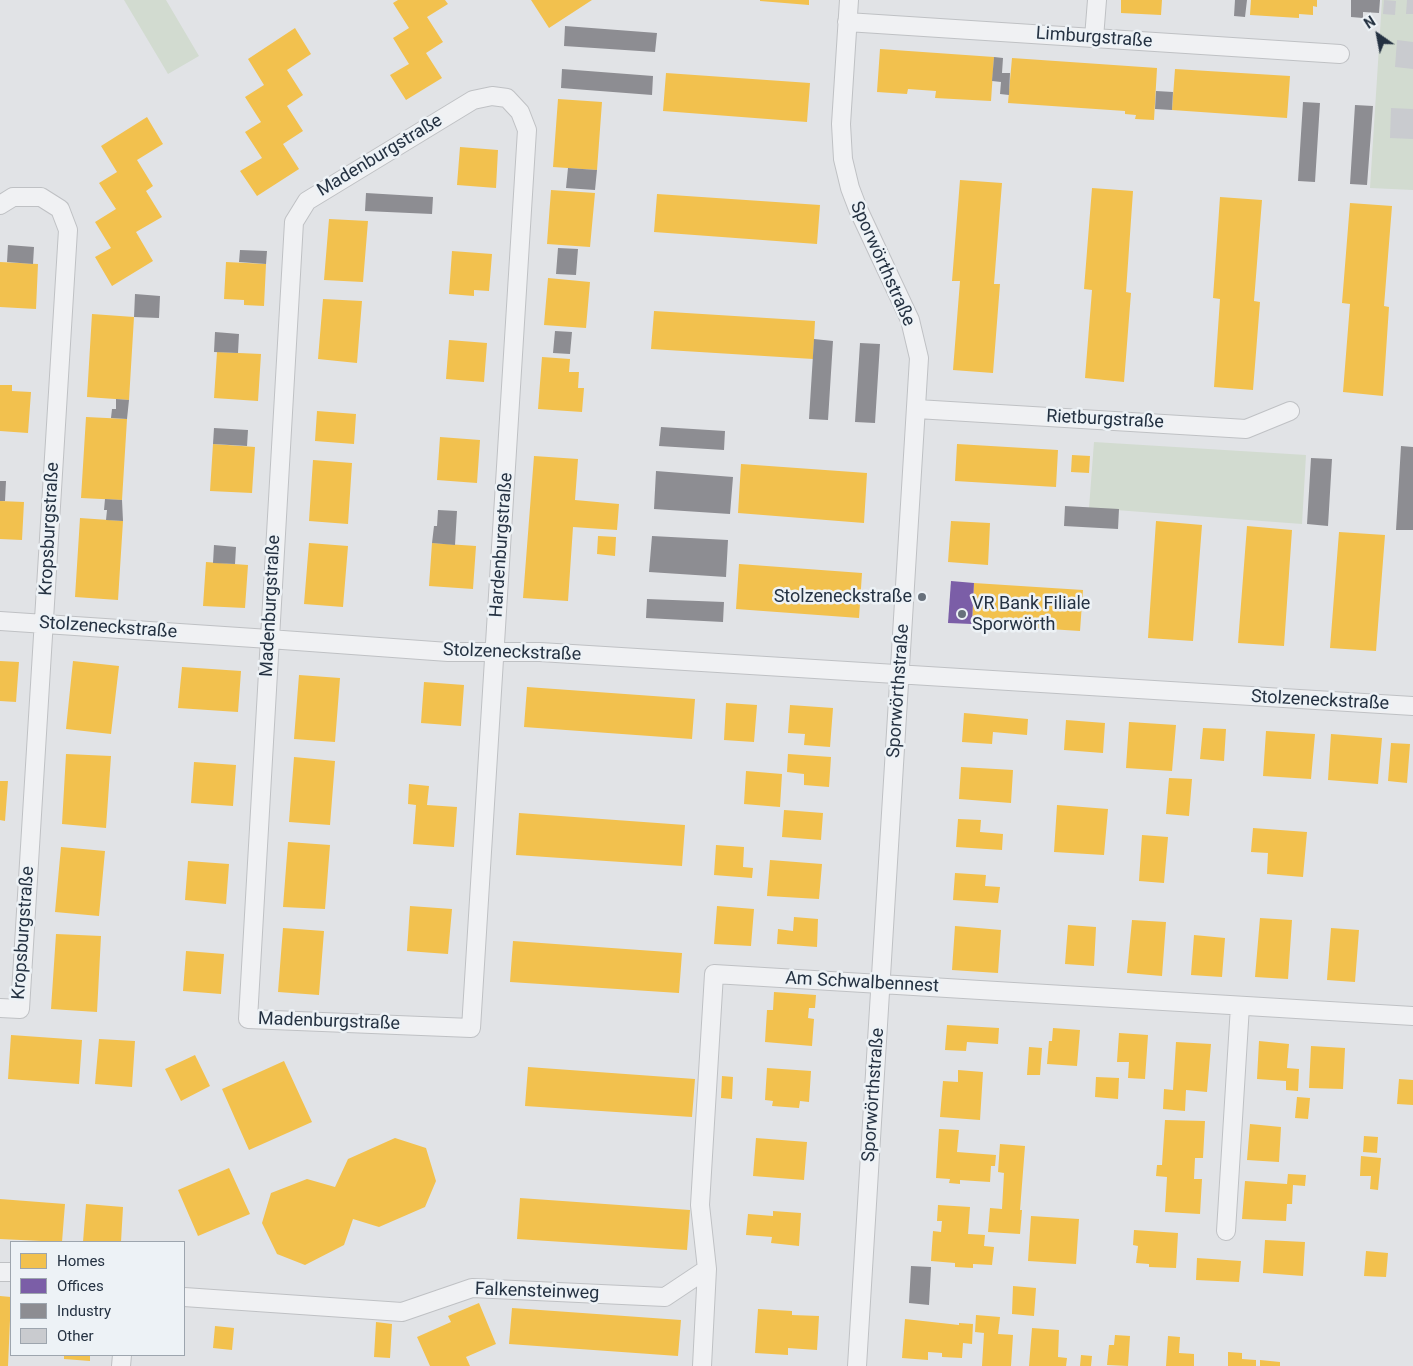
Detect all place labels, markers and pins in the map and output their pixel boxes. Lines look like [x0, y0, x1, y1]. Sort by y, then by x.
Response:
place label: Stolzeneckstraße [774, 586, 912, 608]
marker: Stolzeneckstraße [916, 591, 928, 603]
place label: VR Bank Filiale Sporwörth [972, 593, 1090, 636]
marker: VR Bank Filiale Sporwörth [956, 608, 968, 620]

